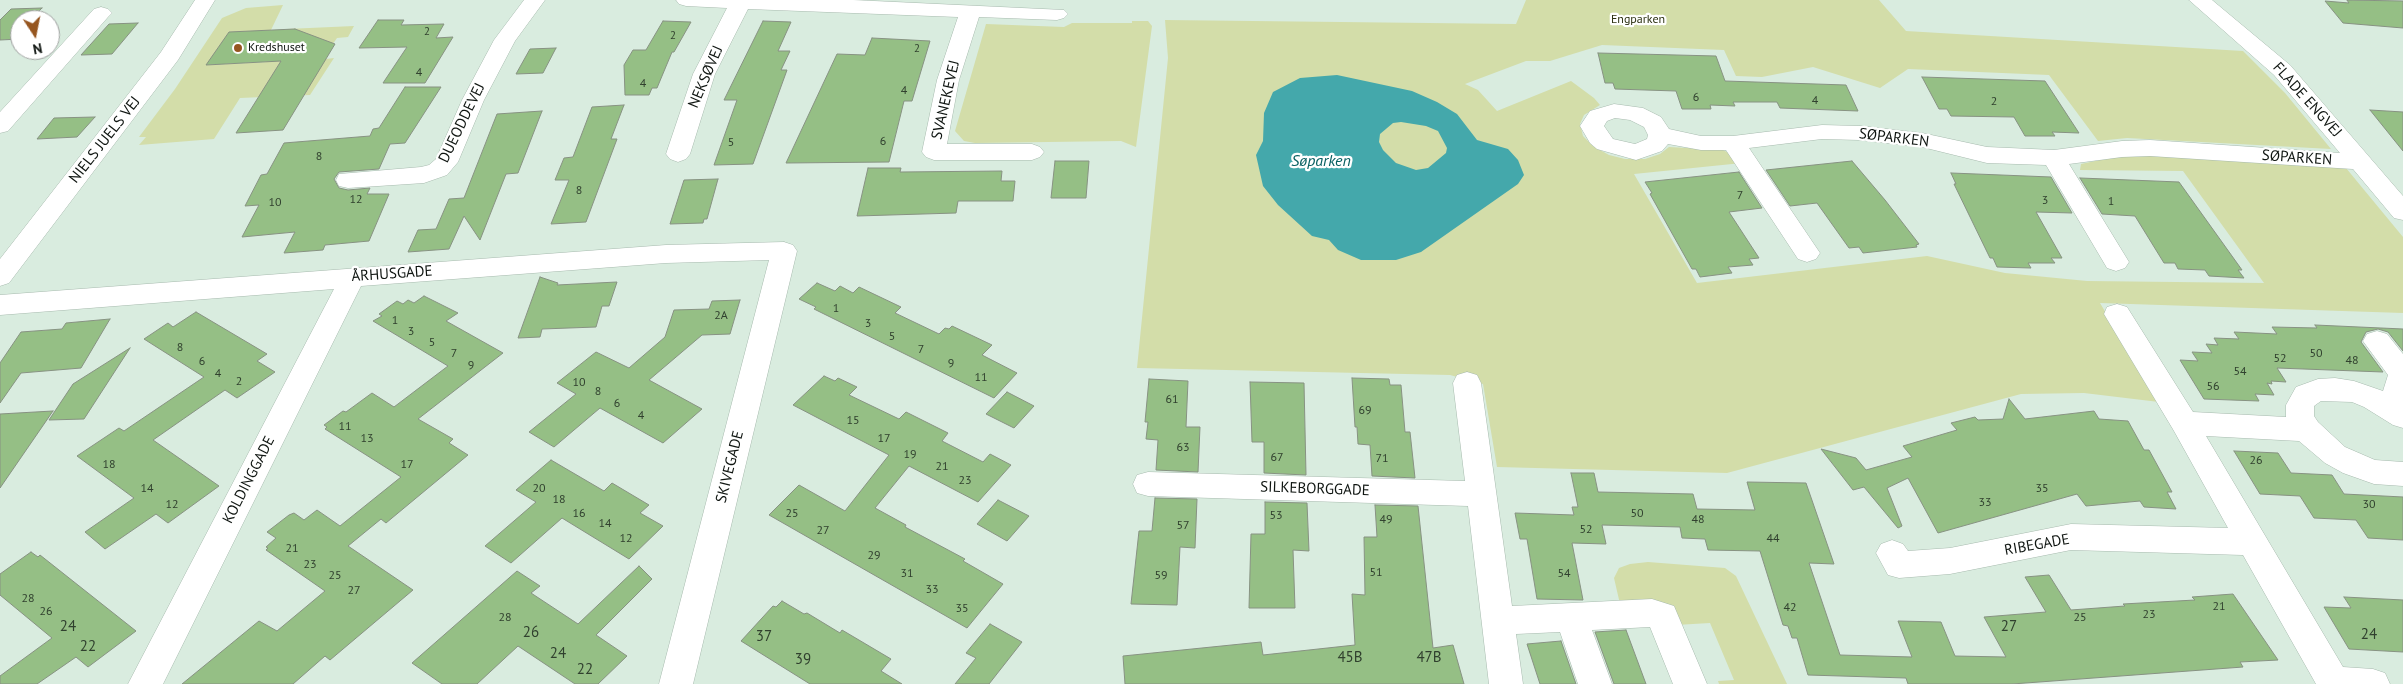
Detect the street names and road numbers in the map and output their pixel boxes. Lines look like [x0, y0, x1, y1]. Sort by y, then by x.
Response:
street label: NEKSØVEJ [685, 43, 727, 111]
street label: SVANEKEVEJ [928, 59, 964, 141]
street label: FLADE ENGVEJ [2269, 59, 2345, 141]
street label: DUEODDEVEJ [435, 80, 489, 166]
street label: NIELS JUELS VEJ [66, 93, 144, 187]
street label: SØPARKEN [1858, 125, 1930, 151]
street label: SØPARKEN [2261, 147, 2333, 169]
street label: ÅRHUSGADE [351, 262, 433, 286]
street label: SKIVEGADE [712, 429, 748, 505]
street label: KOLDINGGADE [219, 433, 279, 527]
street label: SILKEBORGGADE [1260, 478, 1370, 500]
street label: RIBEGADE [2003, 530, 2071, 560]

